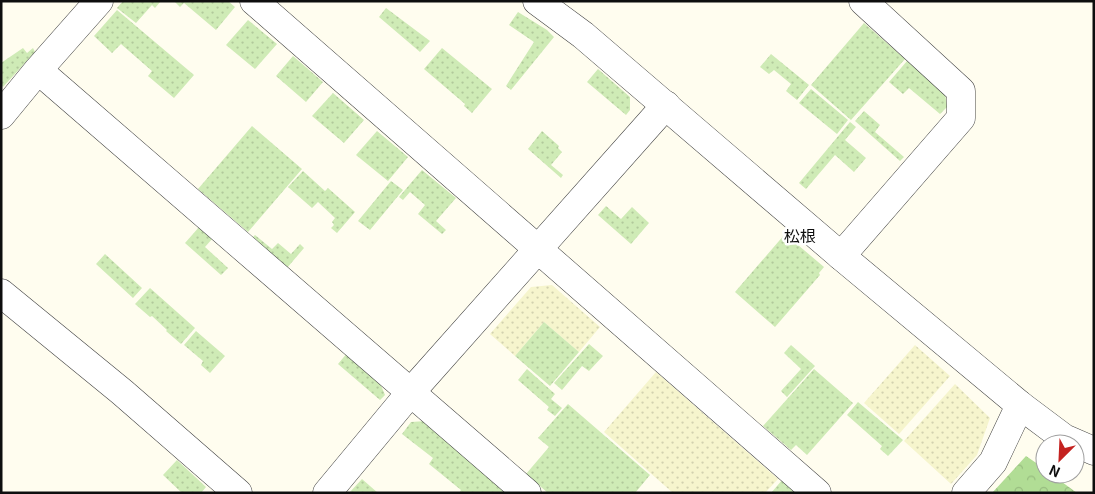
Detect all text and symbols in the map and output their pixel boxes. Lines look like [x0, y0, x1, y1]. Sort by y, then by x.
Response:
district label: 松根 [784, 223, 816, 247]
north arrow [1035, 434, 1085, 484]
text: N [1045, 461, 1063, 483]

